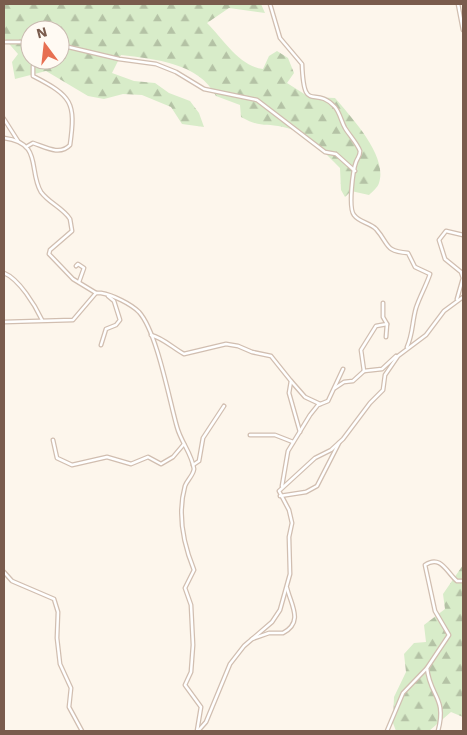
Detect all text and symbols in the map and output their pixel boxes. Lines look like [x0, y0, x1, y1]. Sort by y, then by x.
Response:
north arrow [20, 20, 70, 70]
text: N [35, 23, 49, 42]

